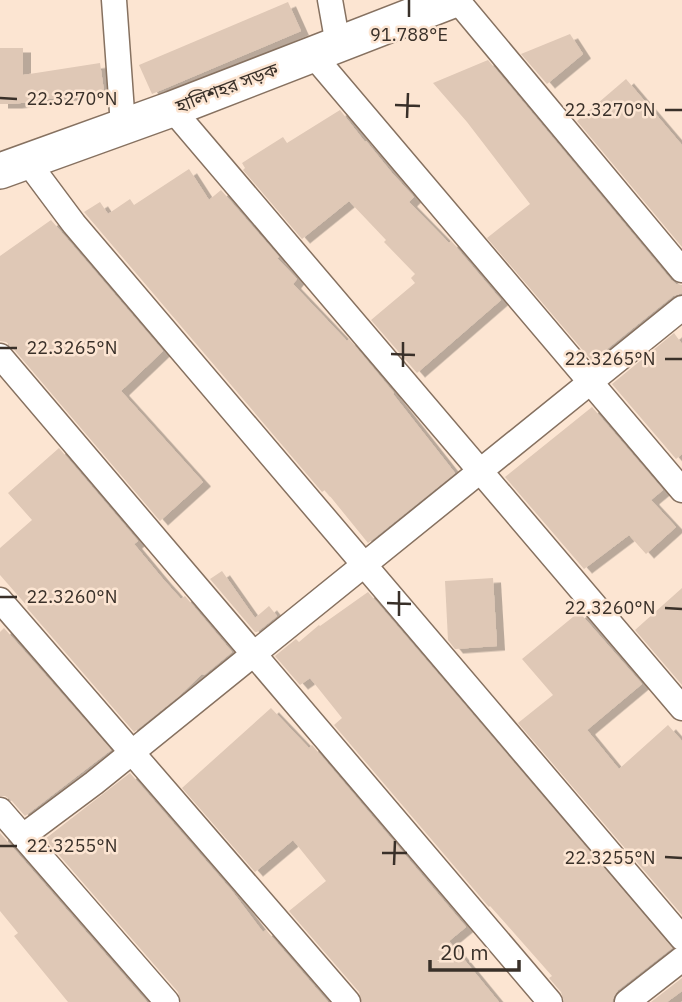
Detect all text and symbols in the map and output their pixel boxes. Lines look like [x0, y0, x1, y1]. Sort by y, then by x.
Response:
text: 91.788°E [370, 23, 448, 46]
street label: হালিশহর সড়ক [171, 57, 282, 118]
text: 22.3270°N [27, 87, 117, 110]
text: 22.3270°N [565, 98, 655, 121]
text: 22.3265°N [27, 336, 117, 359]
text: 22.3265°N [565, 347, 655, 370]
text: 22.3260°N [27, 585, 117, 608]
text: 22.3260°N [565, 596, 655, 619]
text: 22.3255°N [27, 834, 117, 857]
text: 22.3255°N [565, 846, 655, 869]
scale bar [430, 928, 519, 972]
text: 20 m [440, 938, 489, 966]

